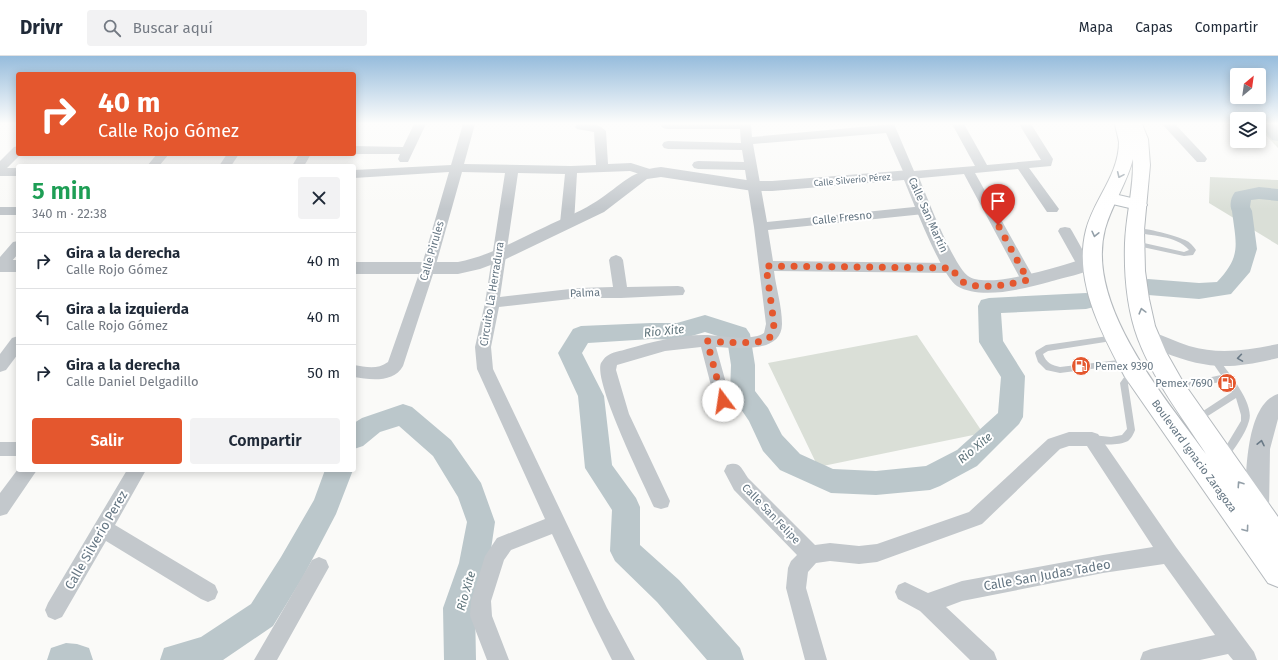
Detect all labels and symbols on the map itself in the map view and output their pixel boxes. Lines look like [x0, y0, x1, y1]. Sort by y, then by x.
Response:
north arrow [1230, 68, 1266, 104]
one-way arrow [1117, 171, 1125, 178]
street label: Calle Silverio Pérez [813, 172, 891, 188]
street label: Calle San Martín [906, 175, 950, 255]
pin [981, 184, 1015, 225]
street label: Calle Fresno [811, 208, 873, 228]
street label: Calle Pirules [417, 220, 447, 282]
one-way arrow [1091, 230, 1100, 237]
street label: Circuito La Herradura [477, 241, 507, 347]
street label: Palma [570, 286, 600, 300]
one-way arrow [1138, 308, 1146, 314]
water label: Rio Xite [643, 322, 685, 340]
one-way arrow [1236, 353, 1243, 362]
fuel station icon: Pemex 9390 [1070, 355, 1092, 377]
place label: Pemex 9390 [1095, 360, 1153, 373]
fuel station icon: Pemex 7690 [1216, 372, 1238, 394]
place label: Pemex 7690 [1155, 377, 1213, 390]
position arrow [702, 380, 744, 422]
street label: Boulevard Ignacio Zaragoza [1149, 397, 1239, 515]
water label: Rio Xite [955, 430, 995, 466]
one-way arrow [1256, 440, 1264, 446]
street label: Calle San Felipe [739, 481, 803, 547]
one-way arrow [1238, 481, 1245, 488]
street label: Calle Silverio Perez [62, 488, 130, 592]
one-way arrow [1241, 525, 1248, 532]
street label: Calle San Judas Tadeo [982, 556, 1112, 594]
water label: Rio Xite [454, 570, 478, 612]

